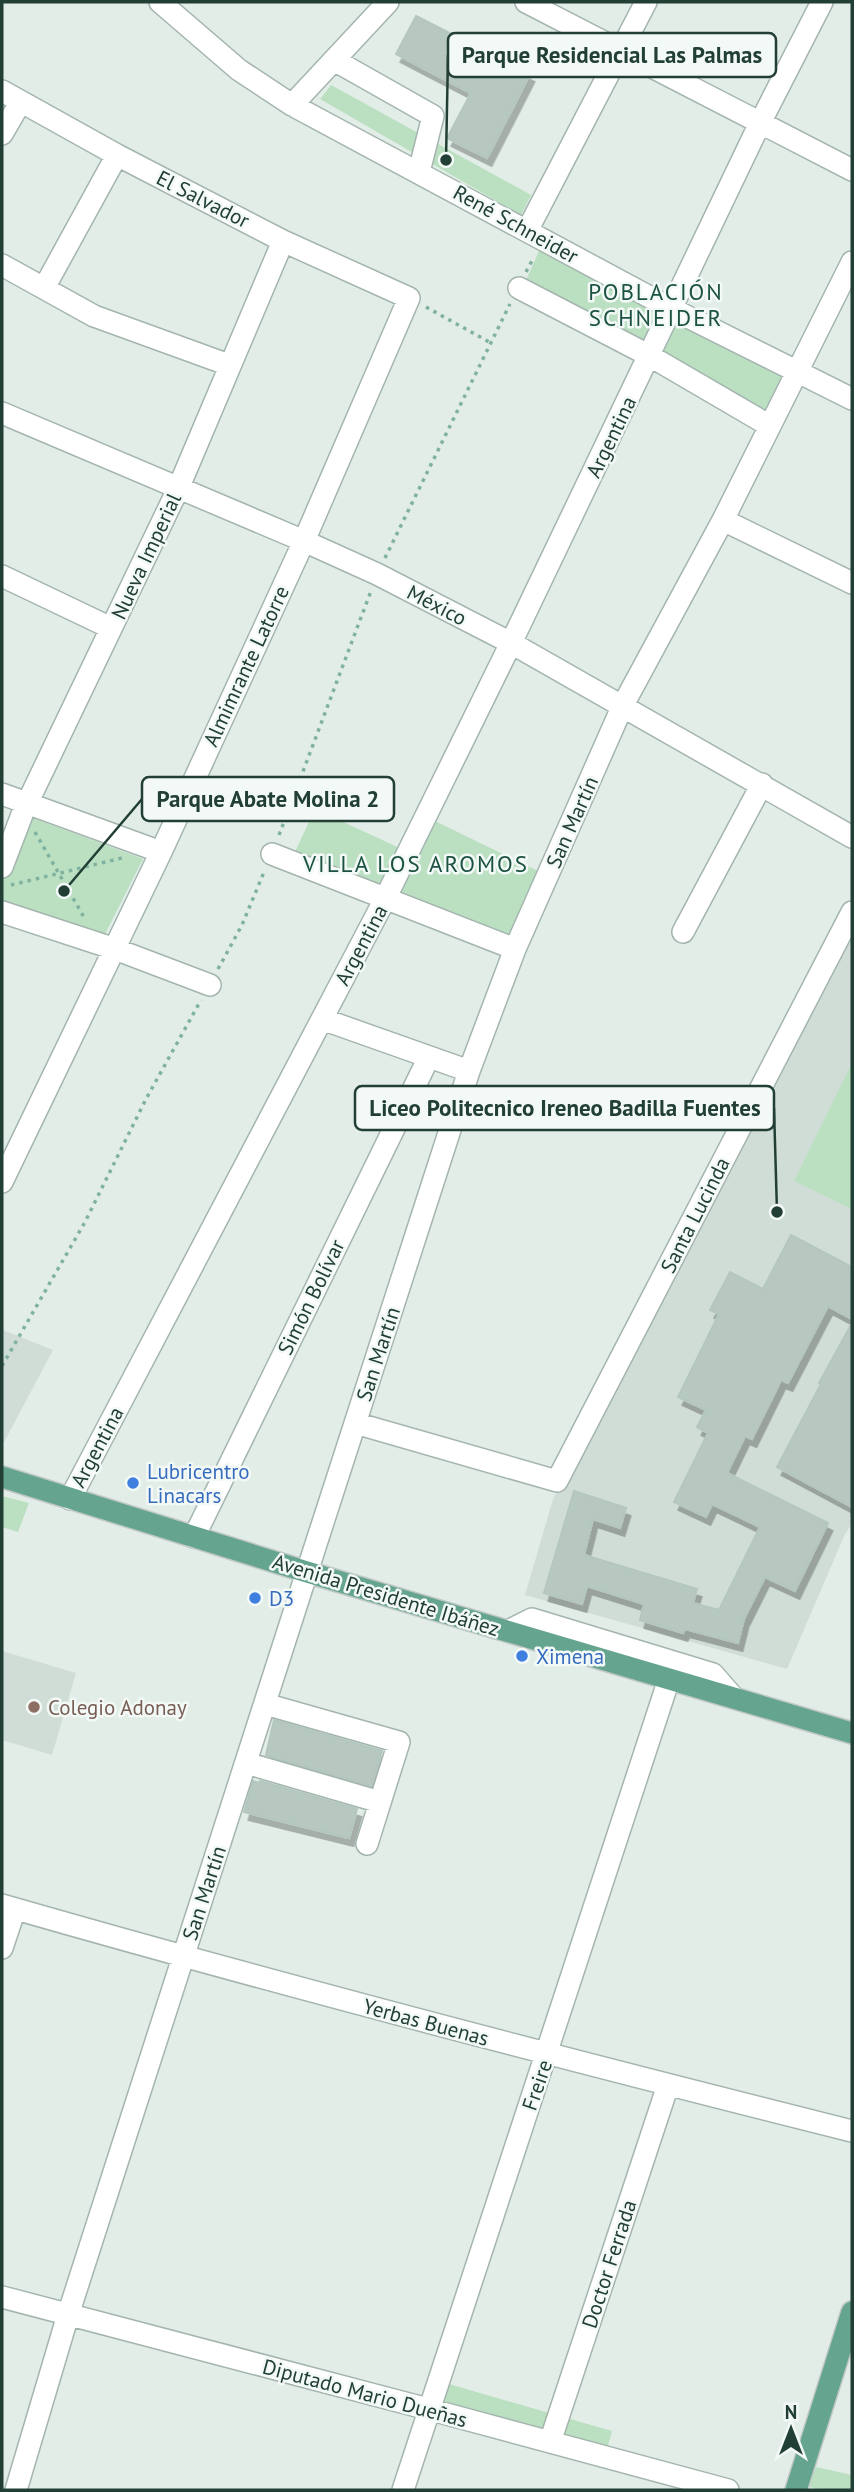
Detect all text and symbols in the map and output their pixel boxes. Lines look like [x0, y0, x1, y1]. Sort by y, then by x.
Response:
callout: Parque Residencial Las Palmas [448, 33, 776, 77]
text: Parque Residencial Las Palmas [462, 40, 762, 69]
street label: El Salvador [152, 164, 254, 234]
street label: René Schneider [449, 179, 583, 269]
district label: POBLACIÓN SCHNEIDER [588, 277, 724, 332]
street label: Argentina [580, 392, 642, 482]
street label: Nueva Imperial [105, 489, 187, 623]
street label: México [403, 579, 471, 631]
street label: Almimrante Latorre [197, 581, 295, 751]
street label: San Martín [540, 772, 604, 872]
callout: Parque Abate Molina 2 [142, 777, 394, 821]
text: Parque Abate Molina 2 [157, 784, 379, 813]
district label: VILLA LOS AROMOS [302, 849, 529, 878]
street label: Argentina [329, 900, 393, 990]
callout: Liceo Politecnico Ireneo Badilla Fuentes [355, 1086, 774, 1130]
text: Liceo Politecnico Ireneo Badilla Fuentes [369, 1093, 761, 1122]
street label: Santa Lucinda [654, 1153, 736, 1277]
street label: Simón Bolívar [271, 1235, 351, 1359]
street label: San Martín [350, 1303, 406, 1405]
street label: Argentina [65, 1402, 129, 1492]
place label: Lubricentro Linacars [147, 1458, 250, 1509]
marker: Lubricentro Linacars [125, 1475, 141, 1491]
street label: Avenida Presidente Ibáñez [269, 1548, 503, 1642]
place label: D3 [269, 1585, 294, 1612]
marker: D3 [247, 1590, 263, 1606]
place label: Ximena [536, 1643, 604, 1670]
marker: Ximena [514, 1648, 530, 1664]
place label: Colegio Adonay [48, 1694, 187, 1721]
marker: Colegio Adonay [26, 1699, 42, 1715]
street label: San Martín [176, 1842, 232, 1944]
street label: Yerbas Buenas [360, 1992, 492, 2052]
street label: Freire [516, 2056, 558, 2114]
street label: Doctor Ferrada [576, 2196, 642, 2332]
street label: Diputado Mario Dueñas [260, 2353, 470, 2433]
north arrow [756, 2394, 826, 2464]
text: N [785, 2400, 797, 2424]

